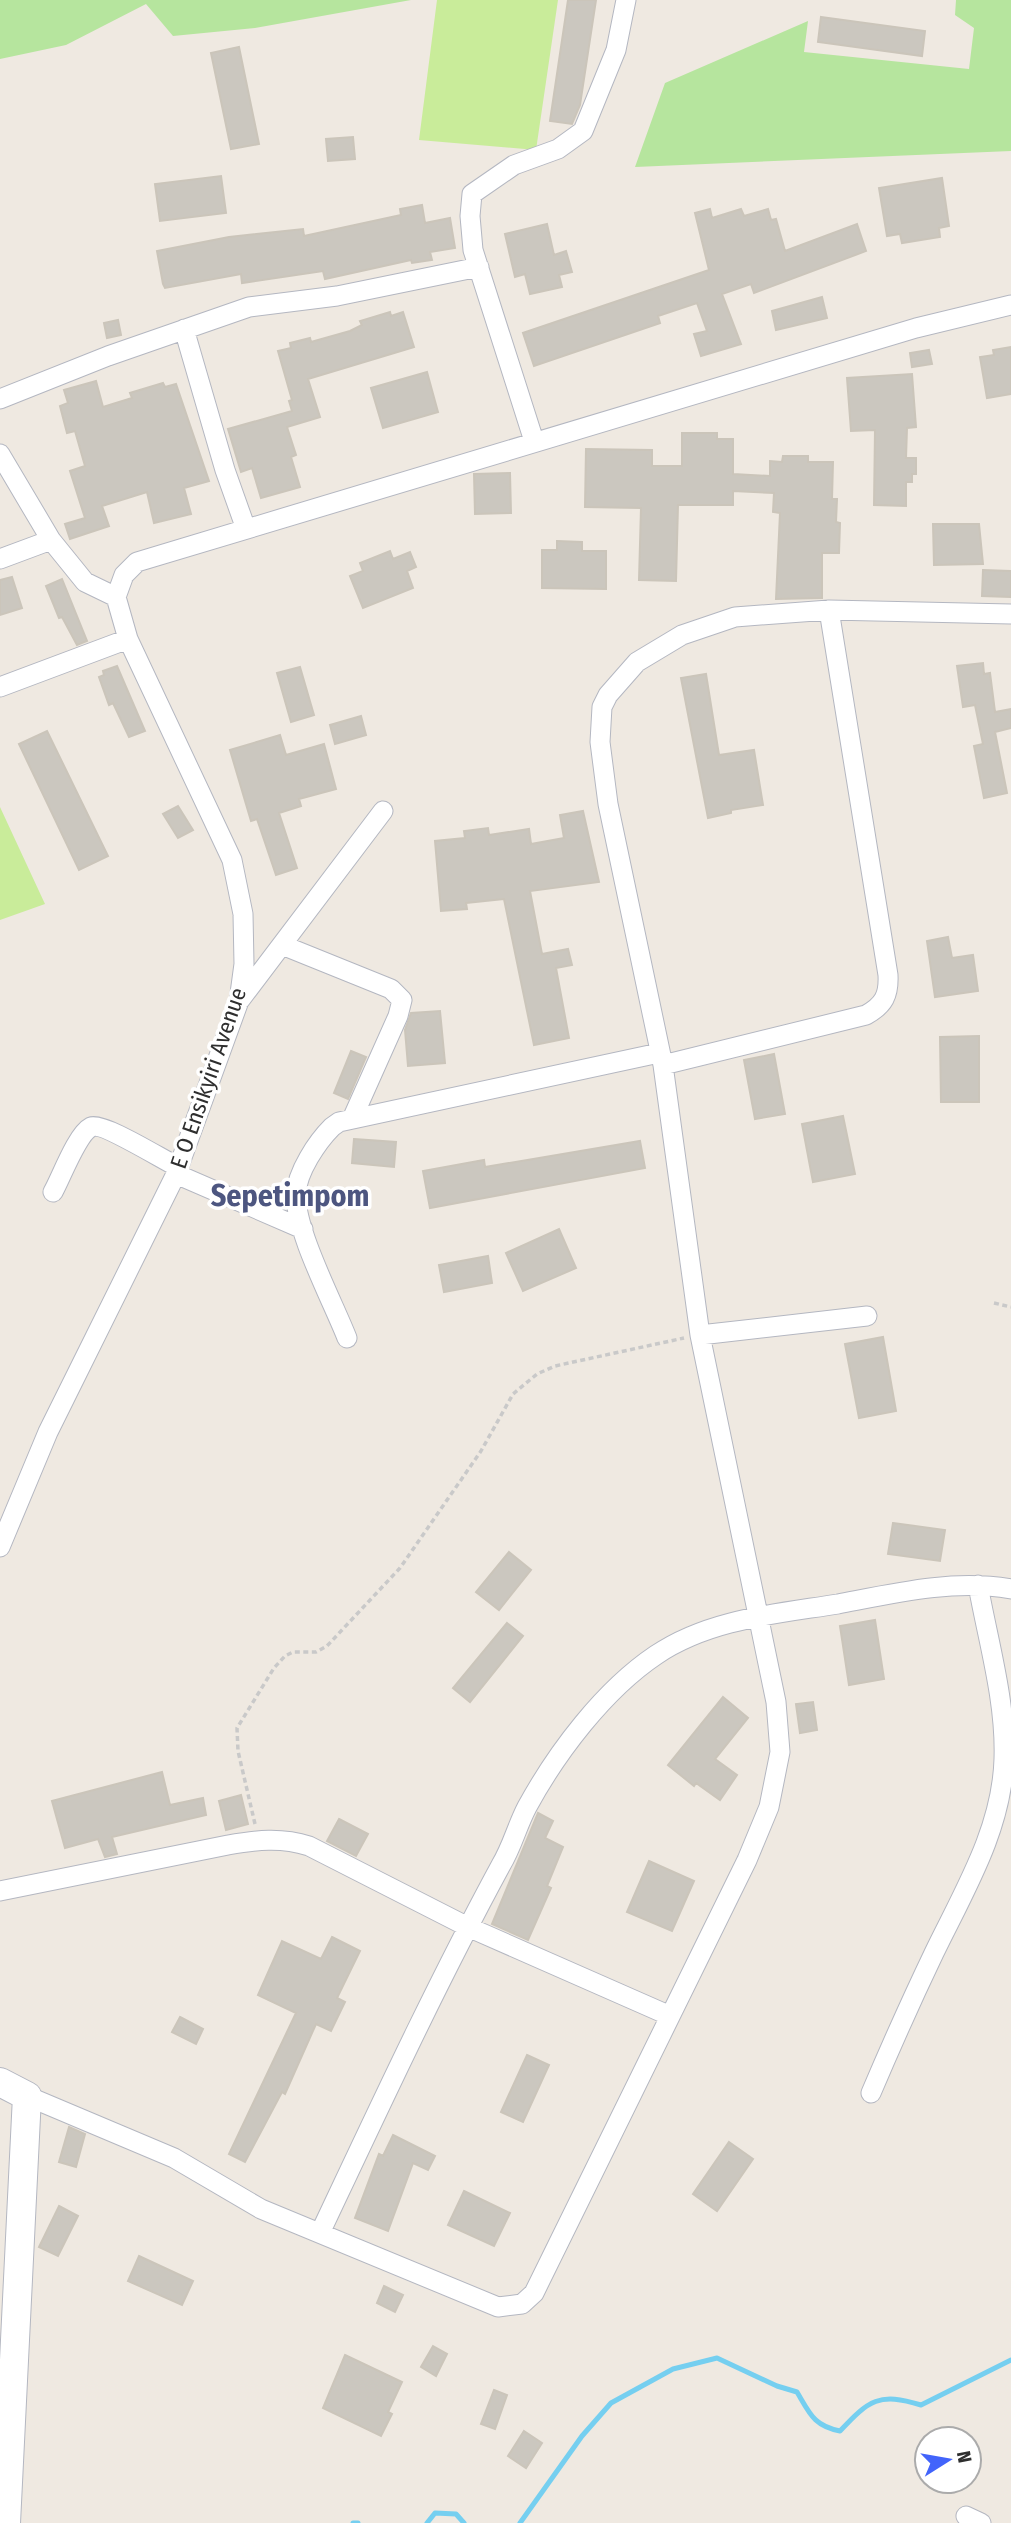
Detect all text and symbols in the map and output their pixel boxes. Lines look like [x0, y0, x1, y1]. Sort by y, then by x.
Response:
street label: E O Ensikyiri Avenue [164, 984, 252, 1172]
district label: Sepetimpom [211, 1178, 369, 1214]
north arrow [913, 2425, 983, 2495]
text: N [952, 2449, 977, 2465]

